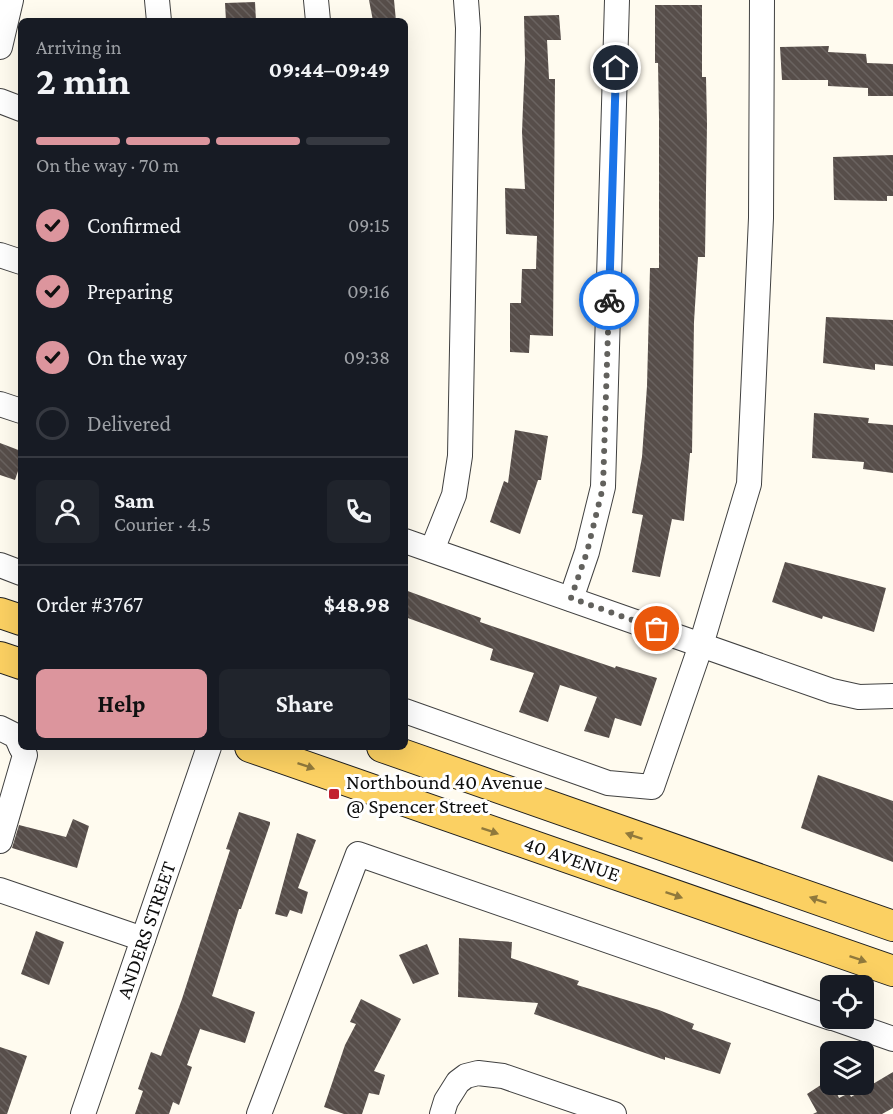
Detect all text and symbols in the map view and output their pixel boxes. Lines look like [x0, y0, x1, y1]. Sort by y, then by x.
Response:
text: Arriving in [36, 36, 121, 58]
pin [590, 42, 641, 93]
icon: home [599, 51, 632, 84]
text: 09:44–09:49 [269, 57, 390, 82]
text: 2 min [36, 59, 130, 102]
text: On the way · 70 m [36, 154, 179, 176]
icon: check [36, 209, 69, 242]
text: Confirmed [87, 213, 181, 238]
text: 09:15 [348, 214, 390, 236]
courier [579, 270, 639, 330]
icon: check [36, 275, 69, 308]
text: Preparing [87, 279, 173, 304]
text: 09:16 [347, 280, 390, 302]
icon: bike [593, 284, 626, 317]
icon: check [36, 341, 69, 374]
text: On the way [87, 345, 187, 370]
text: 09:38 [344, 346, 390, 368]
text: Delivered [87, 411, 171, 436]
button: person [36, 480, 99, 543]
button: phone [327, 480, 390, 543]
text: Sam [114, 488, 154, 513]
text: Courier · 4.5 [114, 513, 211, 535]
text: Order #3767 [36, 592, 143, 617]
text: $48.98 [324, 592, 390, 617]
pin [631, 603, 682, 654]
icon: bag [640, 612, 673, 645]
button: Help [36, 669, 207, 738]
button: Share [219, 669, 390, 738]
one-way arrow [297, 762, 315, 772]
place label: Northbound 40 Avenue @ Spencer Street [346, 770, 543, 818]
marker: Northbound 40 Avenue @ Spencer Street [327, 787, 341, 801]
one-way arrow [481, 826, 499, 836]
one-way arrow [625, 830, 643, 840]
street label: 40 AVENUE [521, 831, 623, 887]
street label: ANDERS STREET [111, 858, 181, 1002]
one-way arrow [665, 890, 683, 900]
one-way arrow [809, 895, 827, 905]
one-way arrow [849, 955, 867, 965]
map controls [820, 975, 874, 1095]
button: locate [820, 975, 874, 1029]
button: layers [820, 1041, 874, 1095]

